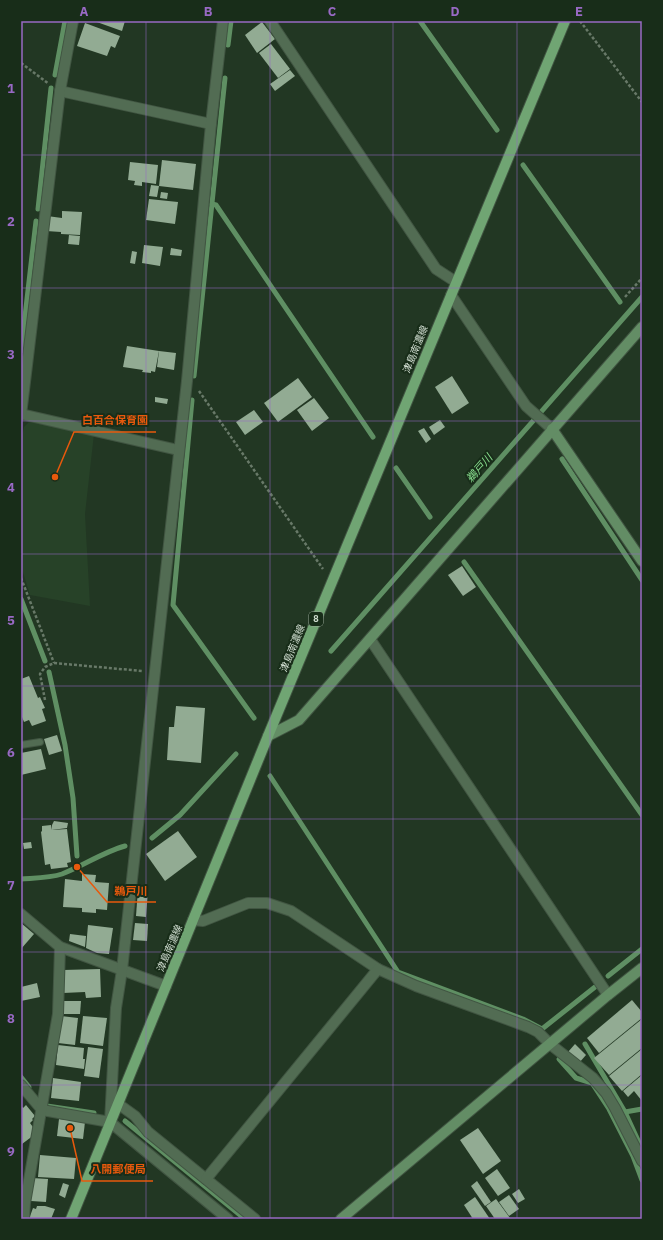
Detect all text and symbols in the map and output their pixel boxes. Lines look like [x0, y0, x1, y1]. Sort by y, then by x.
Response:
text: A [80, 3, 89, 20]
text: B [204, 3, 213, 20]
text: C [328, 3, 337, 20]
text: D [450, 3, 460, 20]
text: E [575, 3, 583, 20]
text: 1 [7, 80, 15, 97]
text: 2 [7, 213, 15, 230]
street label: 津島南濃線 [400, 324, 431, 375]
text: 3 [7, 346, 15, 363]
callout: 白百合保育園 [74, 409, 156, 432]
text: 白百合保育園 [82, 413, 148, 427]
water label: 鵜戸川 [463, 450, 496, 485]
text: 4 [7, 479, 15, 496]
text: 5 [7, 612, 15, 629]
road number: 8 [309, 612, 323, 626]
street label: 津島南濃線 [277, 623, 308, 674]
text: 6 [7, 744, 15, 761]
text: 7 [7, 877, 15, 894]
callout: 鵜戸川 [107, 879, 156, 902]
text: 鵜戸川 [114, 884, 148, 898]
street label: 津島南濃線 [154, 923, 185, 974]
text: 8 [7, 1010, 15, 1027]
text: 9 [7, 1143, 15, 1160]
callout: 八開郵便局 [82, 1158, 153, 1181]
text: 八開郵便局 [91, 1162, 146, 1176]

